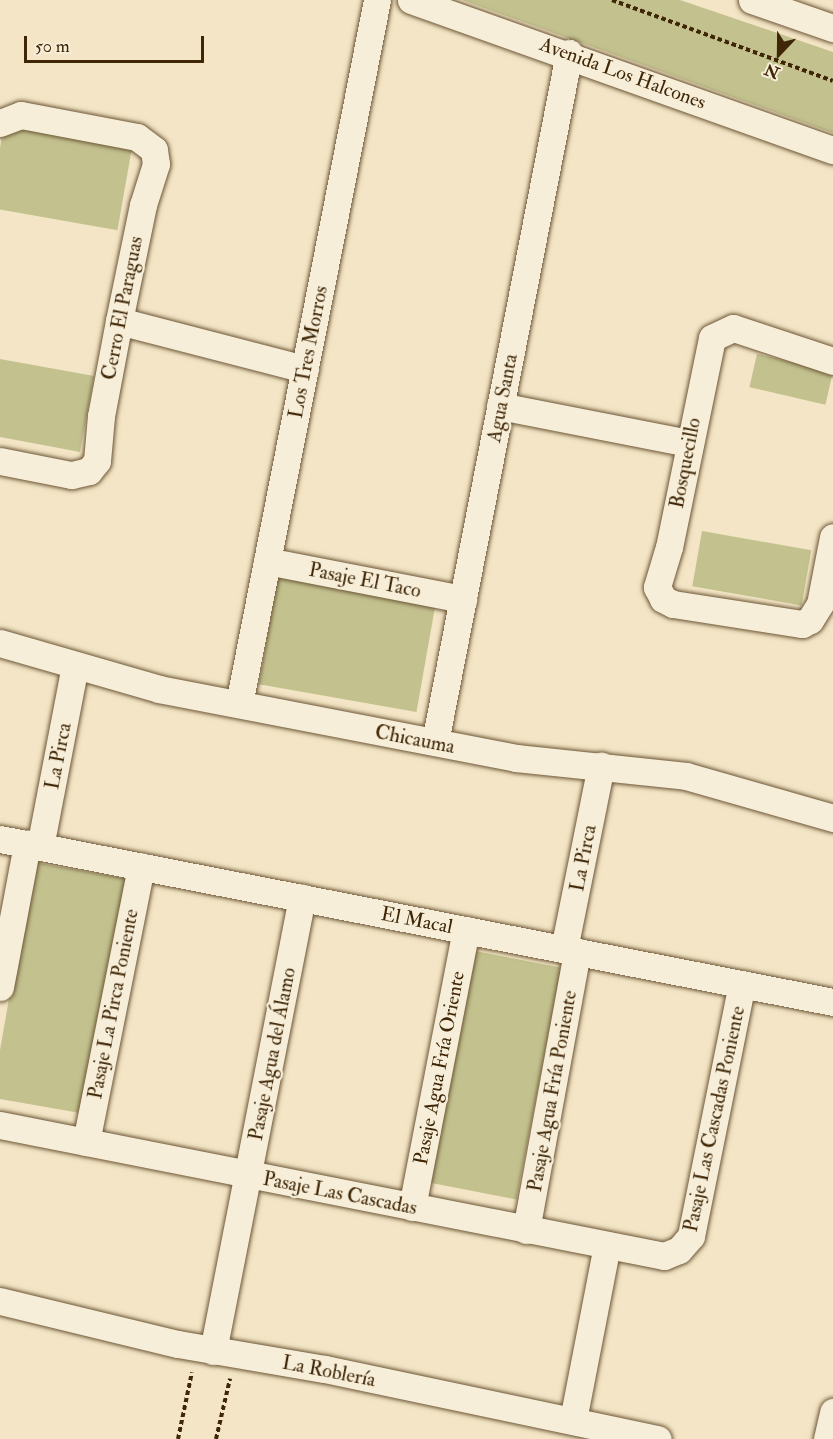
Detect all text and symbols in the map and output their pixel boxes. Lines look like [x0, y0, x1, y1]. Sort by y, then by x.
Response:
scale bar [27, 24, 207, 62]
north arrow [749, 24, 809, 84]
street label: Avenida Los Halcones [537, 32, 709, 114]
text: 50 m [35, 35, 70, 58]
text: N [762, 59, 783, 83]
street label: Cerro El Paraguas [96, 234, 148, 382]
street label: Los Tres Morros [283, 284, 333, 420]
street label: Agua Santa [482, 352, 522, 444]
street label: Bosquecillo [664, 416, 706, 510]
street label: Pasaje El Taco [307, 557, 423, 603]
street label: Chicauma [373, 720, 457, 758]
street label: La Pirca [40, 721, 76, 791]
street label: La Pirca [565, 823, 601, 893]
street label: El Macal [379, 901, 455, 939]
street label: Pasaje La Pirca Poniente [83, 907, 143, 1101]
street label: Pasaje Agua del Álamo [243, 965, 301, 1143]
street label: Pasaje Agua Fría Oriente [408, 969, 470, 1167]
street label: Pasaje Agua Fría Poniente [522, 988, 582, 1194]
street label: Pasaje Las Cascadas Poniente [678, 1004, 750, 1234]
street label: Pasaje Las Cascadas [261, 1166, 419, 1220]
street label: La Roblería [280, 1350, 378, 1392]

